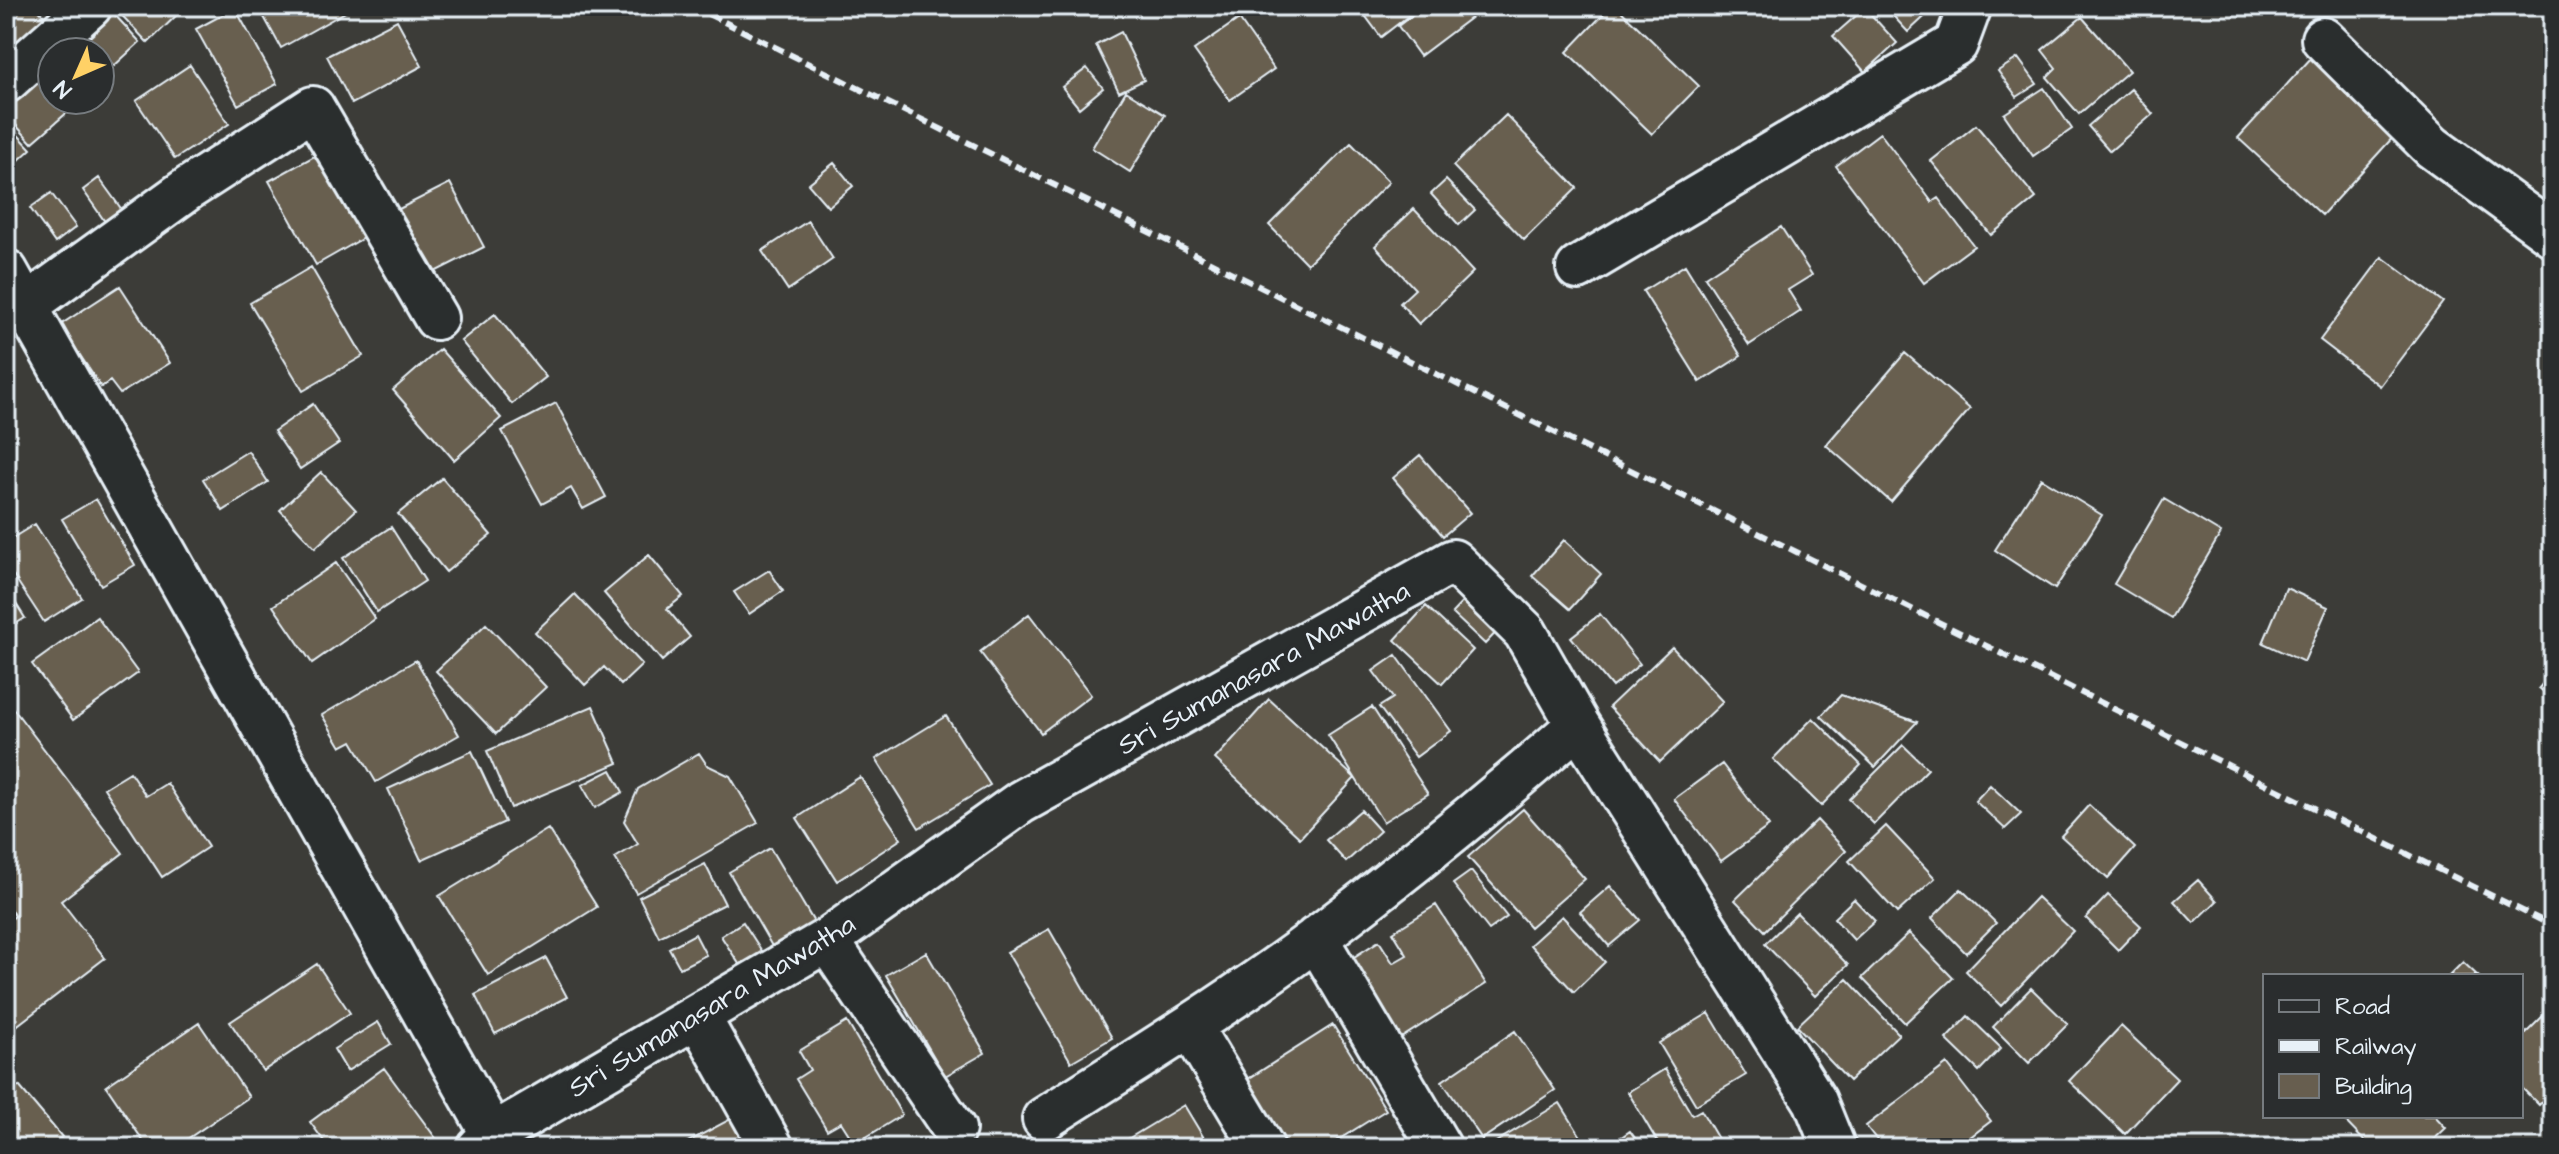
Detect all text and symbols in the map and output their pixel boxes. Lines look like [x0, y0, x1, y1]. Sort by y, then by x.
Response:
north arrow [36, 36, 116, 116]
text: N [47, 73, 79, 105]
street label: Sri Sumanasara Mawatha [1111, 572, 1417, 765]
street label: Sri Sumanasara Mawatha [561, 905, 863, 1108]
legend [2263, 974, 2523, 1118]
text: Road [2335, 990, 2390, 1024]
text: Railway [2335, 1030, 2417, 1065]
text: Building [2335, 1070, 2412, 1105]

